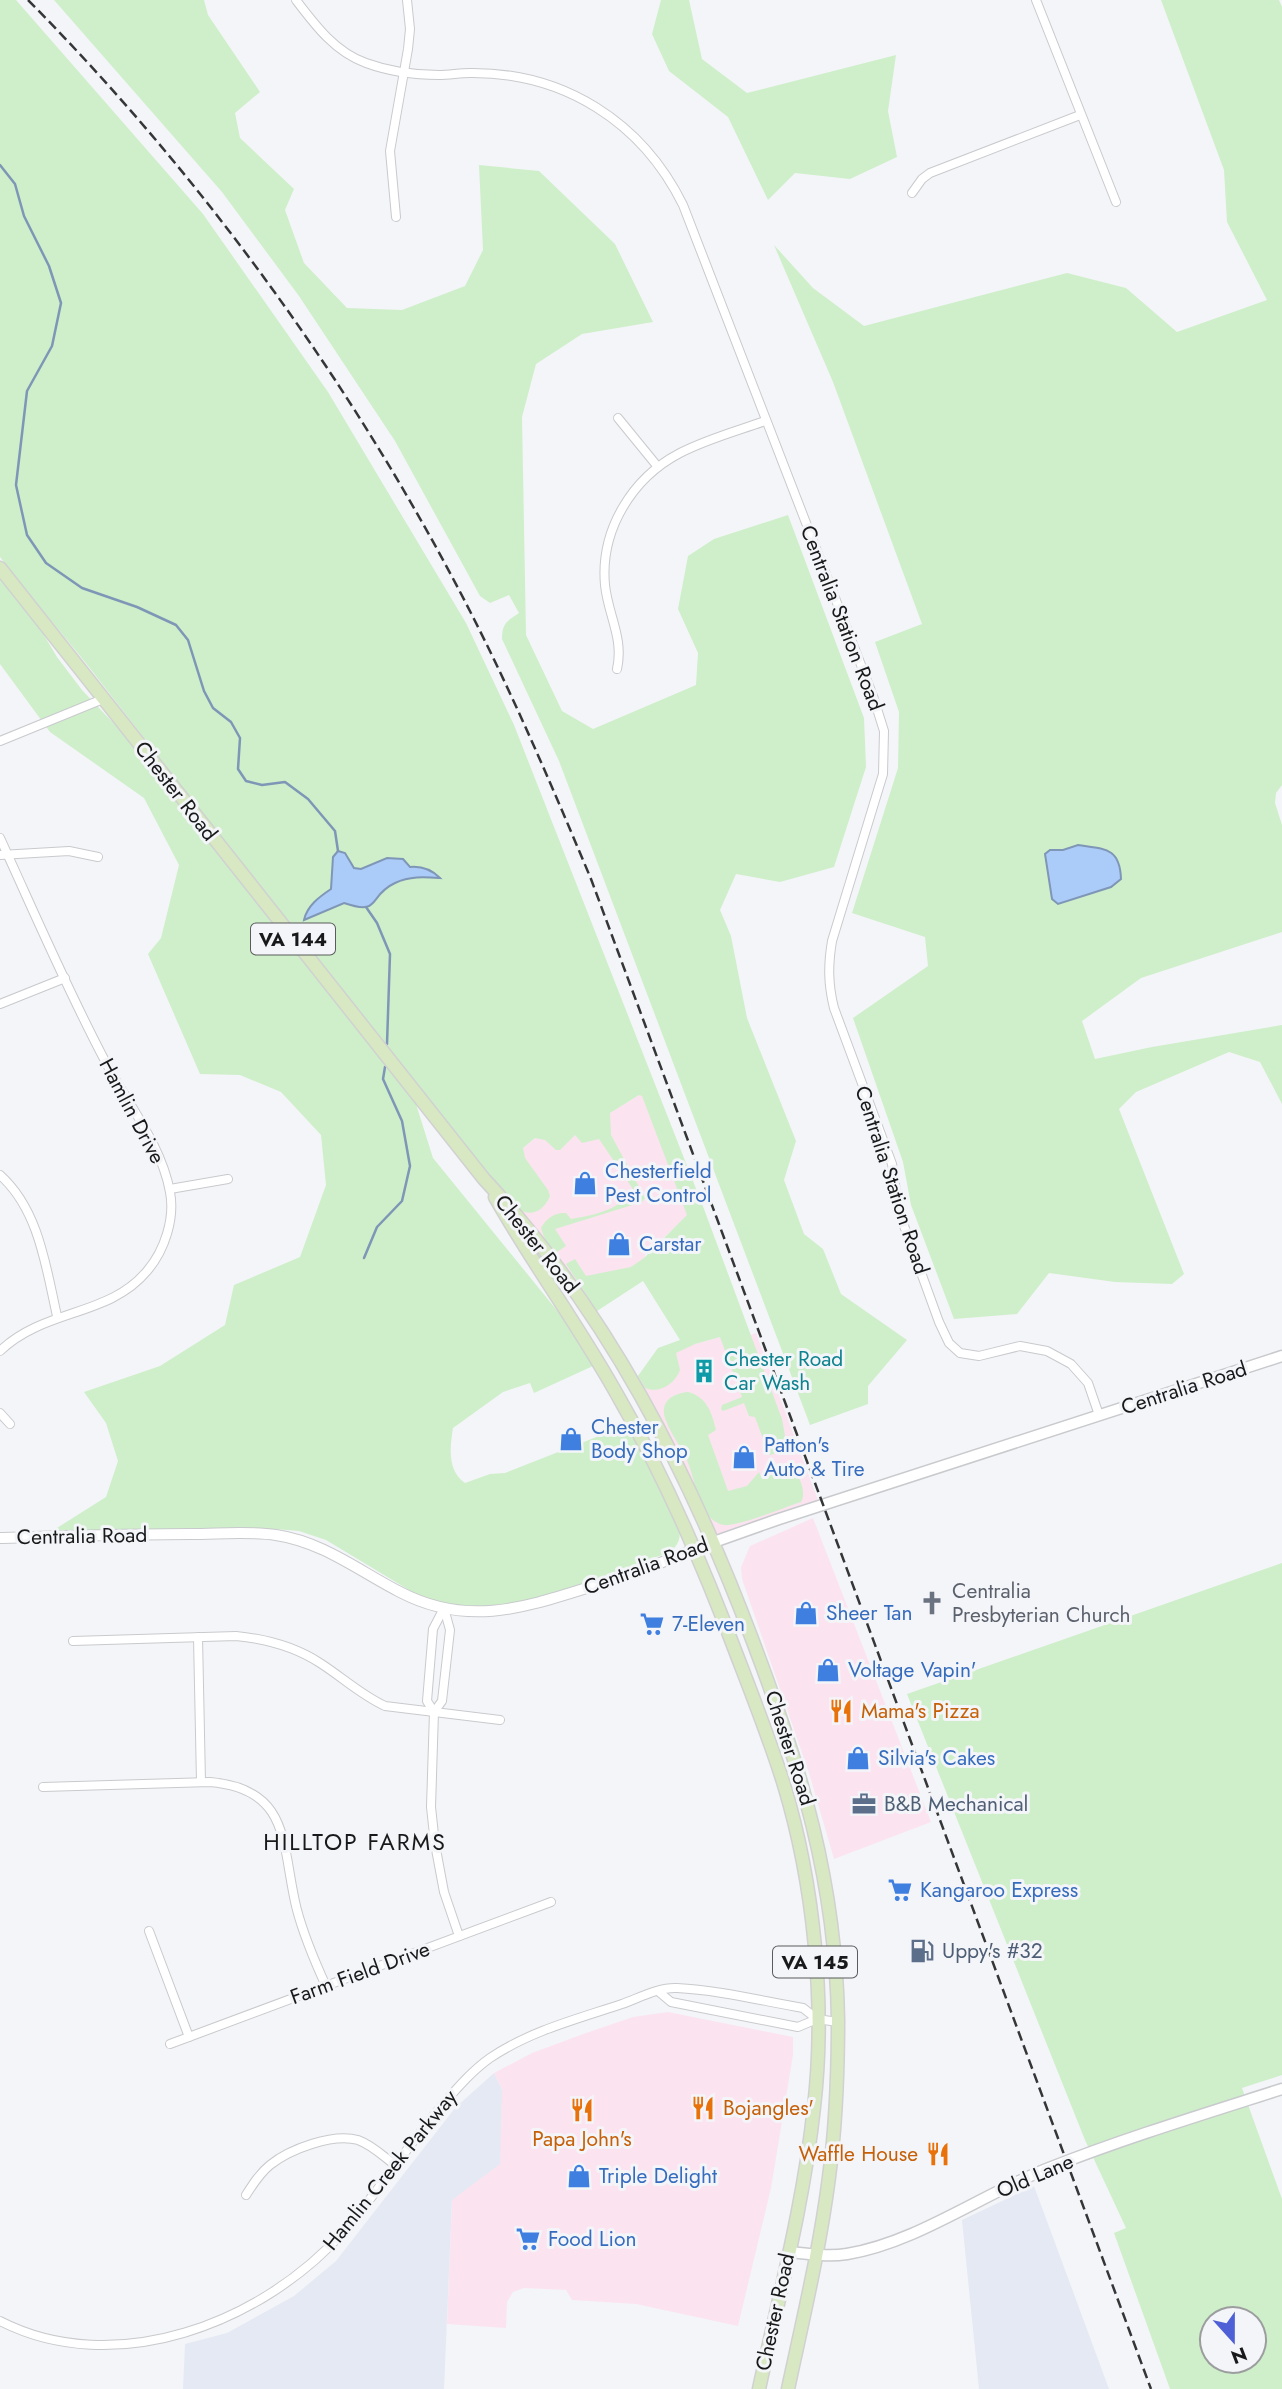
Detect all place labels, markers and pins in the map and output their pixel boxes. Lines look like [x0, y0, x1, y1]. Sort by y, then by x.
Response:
place label: Chesterfield Pest Control [605, 1156, 712, 1210]
shop icon: Chesterfield Pest Control [571, 1169, 599, 1197]
place label: Carstar [639, 1229, 702, 1259]
shop icon: Carstar [605, 1230, 633, 1258]
place label: Chester Road Car Wash [724, 1344, 843, 1398]
building icon: Chester Road Car Wash [690, 1357, 718, 1385]
place label: Chester Body Shop [591, 1412, 688, 1466]
shop icon: Chester Body Shop [557, 1425, 585, 1453]
place label: Patton's Auto & Tire [764, 1430, 865, 1484]
shop icon: Patton's Auto & Tire [730, 1443, 758, 1471]
place label: Centralia Presbyterian Church [952, 1576, 1130, 1630]
church icon: Centralia Presbyterian Church [918, 1589, 946, 1617]
place label: Sheer Tan [826, 1598, 912, 1628]
shop icon: Sheer Tan [792, 1599, 820, 1627]
place label: 7-Eleven [672, 1609, 745, 1639]
supermarket icon: 7-Eleven [638, 1610, 666, 1638]
place label: Voltage Vapin' [848, 1655, 976, 1685]
shop icon: Voltage Vapin' [814, 1656, 842, 1684]
place label: Mama's Pizza [861, 1696, 980, 1726]
restaurant icon: Mama's Pizza [827, 1697, 855, 1725]
place label: Silvia's Cakes [878, 1743, 995, 1773]
shop icon: Silvia's Cakes [844, 1744, 872, 1772]
place label: B&B Mechanical [884, 1789, 1028, 1819]
office icon: B&B Mechanical [850, 1790, 878, 1818]
place label: Kangaroo Express [920, 1875, 1078, 1905]
supermarket icon: Kangaroo Express [886, 1876, 914, 1904]
place label: Uppy's #32 [942, 1936, 1043, 1966]
fuel station icon: Uppy's #32 [908, 1937, 936, 1965]
place label: Bojangles' [723, 2093, 814, 2123]
restaurant icon: Bojangles' [689, 2094, 717, 2122]
restaurant icon: Papa John's [568, 2096, 596, 2124]
place label: Papa John's [532, 2124, 632, 2154]
place label: Waffle House [798, 2139, 918, 2169]
restaurant icon: Waffle House [924, 2140, 952, 2168]
place label: Triple Delight [599, 2161, 717, 2191]
shop icon: Triple Delight [565, 2162, 593, 2190]
place label: Food Lion [548, 2224, 636, 2254]
supermarket icon: Food Lion [514, 2225, 542, 2253]

